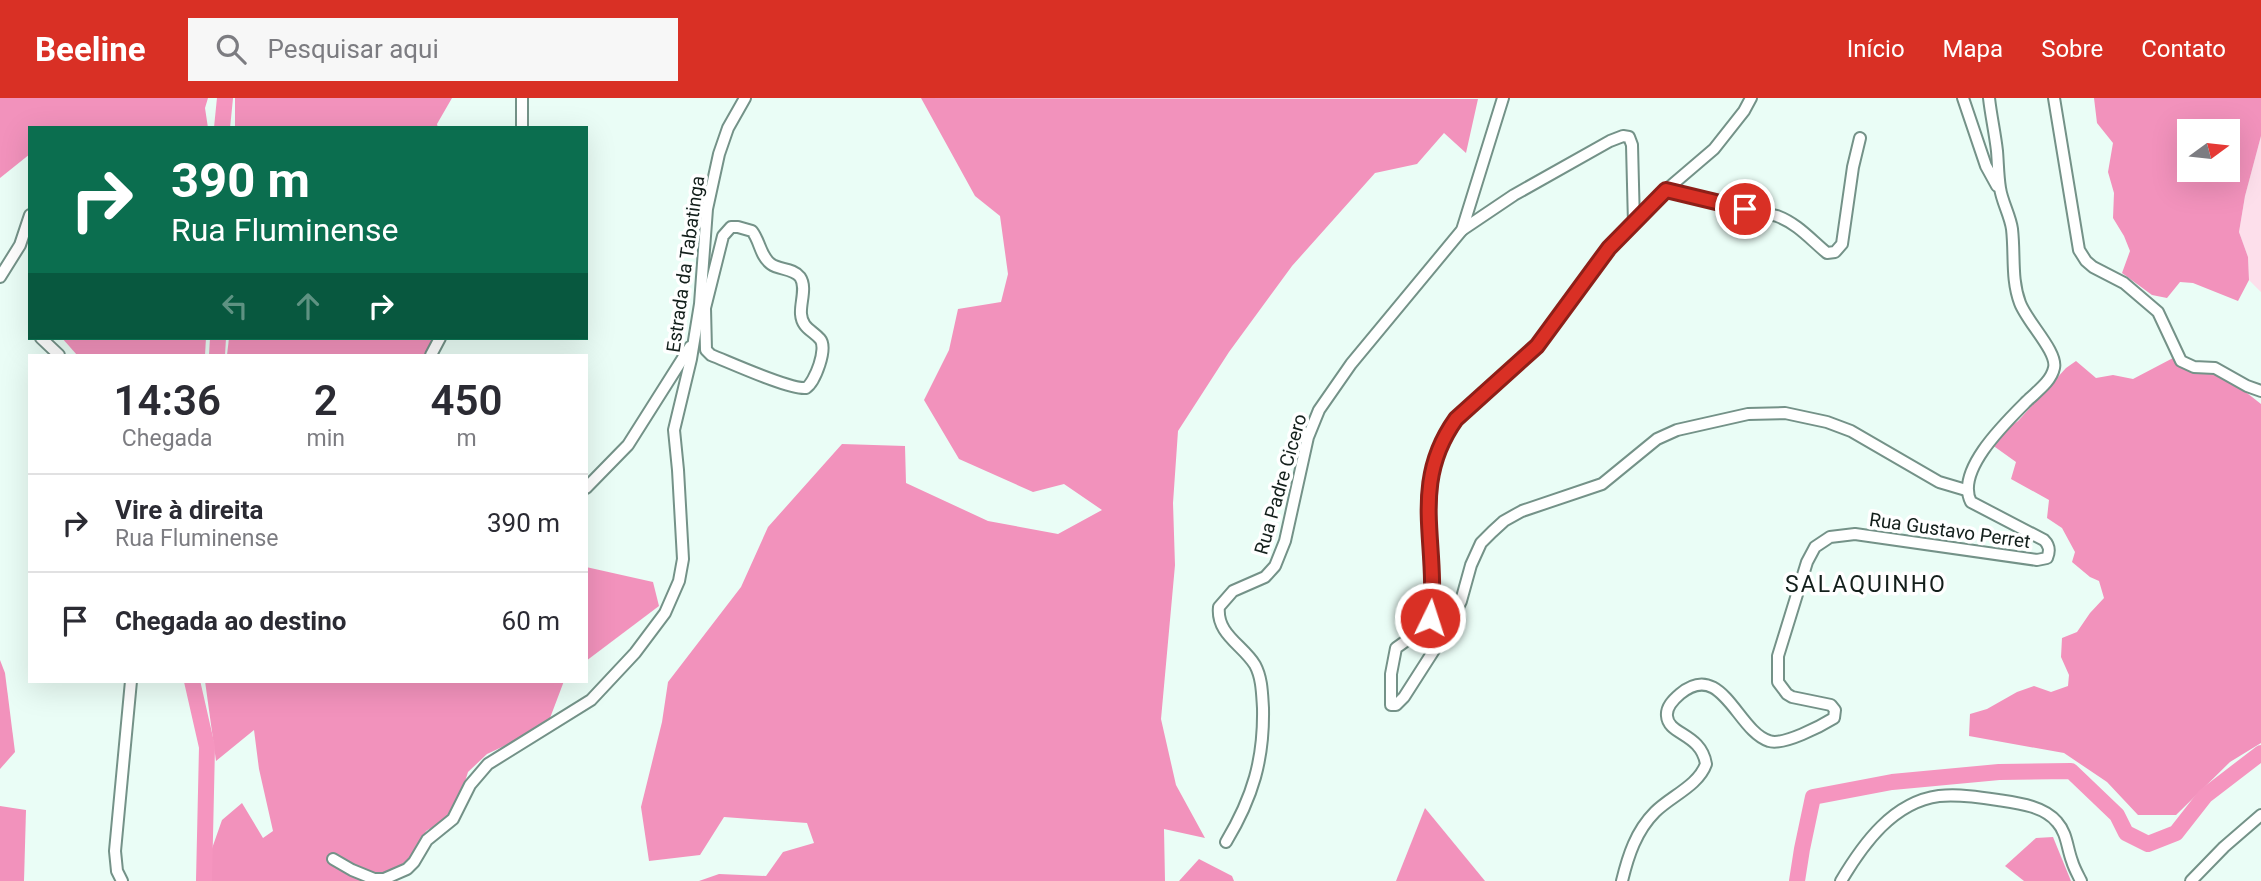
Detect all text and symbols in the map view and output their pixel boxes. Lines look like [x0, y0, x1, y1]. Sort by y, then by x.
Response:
search box [188, 18, 678, 81]
text: Beeline [35, 30, 146, 69]
icon: search [212, 30, 250, 68]
text: Pesquisar aqui [268, 34, 439, 64]
text: Início [1847, 35, 1905, 63]
text: Mapa [1943, 35, 2003, 63]
text: Sobre [2041, 35, 2103, 63]
text: Contato [2141, 35, 2226, 63]
north arrow [2177, 119, 2240, 182]
map controls [2177, 119, 2240, 182]
text: 390 m [171, 152, 310, 209]
icon: right [56, 154, 147, 245]
street label: Estrada da Tabatinga [662, 174, 709, 354]
pin [1715, 179, 1775, 239]
icon: arrive [1726, 190, 1764, 228]
text: Rua Fluminense [171, 211, 398, 249]
icon: left [216, 287, 254, 325]
icon: ahead [289, 287, 327, 325]
icon: right [362, 287, 400, 325]
text: 14:36 [114, 376, 221, 425]
text: 2 [314, 376, 338, 425]
text: 450 [430, 376, 502, 425]
street label: Rua Padre Cicero [1249, 411, 1312, 557]
text: Chegada [122, 425, 213, 452]
text: min [306, 425, 345, 452]
text: m [456, 425, 477, 452]
text: Vire à direita [115, 495, 263, 525]
icon: right [56, 504, 94, 542]
text: 390 m [487, 508, 560, 538]
street label: Rua Gustavo Perret [1868, 508, 2032, 553]
text: Rua Fluminense [115, 525, 278, 552]
district label: SALAQUINHO [1785, 571, 1947, 598]
position arrow [1393, 581, 1467, 655]
icon: arrive [56, 602, 94, 640]
text: Chegada ao destino [115, 606, 346, 636]
text: 60 m [502, 606, 560, 636]

